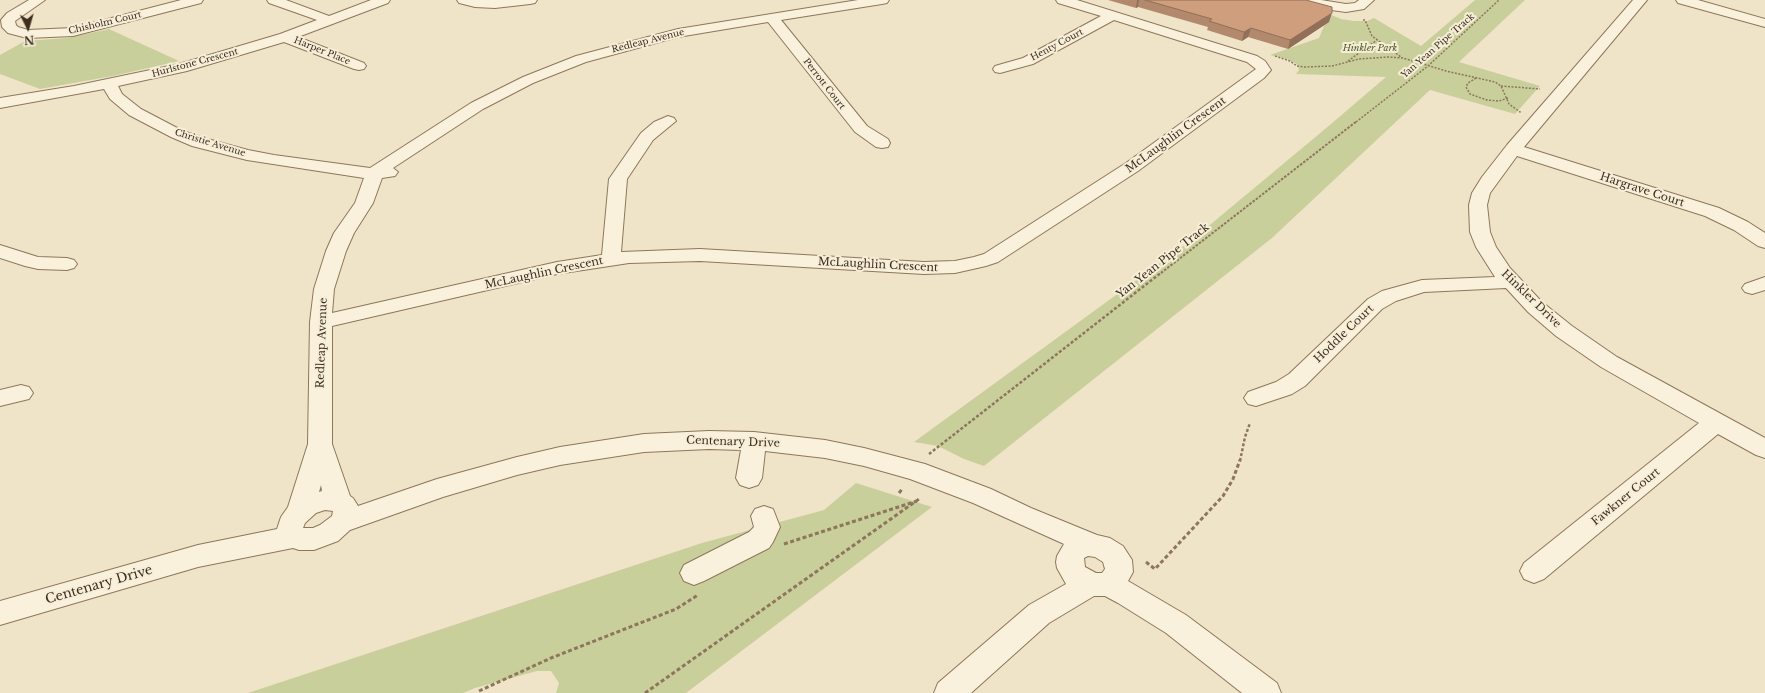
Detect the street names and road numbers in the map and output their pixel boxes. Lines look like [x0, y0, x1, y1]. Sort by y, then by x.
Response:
street label: Chisholm Court [67, 9, 143, 37]
street label: Yan Yean Pipe Track [1399, 11, 1477, 81]
street label: Redleap Avenue [611, 27, 685, 55]
street label: Henty Court [1029, 27, 1085, 63]
street label: Harper Place [292, 35, 352, 67]
street label: Hurlstone Crescent [151, 46, 239, 80]
street label: Perrott Court [801, 56, 847, 112]
street label: McLaughlin Crescent [1123, 94, 1229, 176]
street label: Christie Avenue [173, 127, 247, 159]
street label: Hargrave Court [1598, 170, 1686, 210]
street label: Yan Yean Pipe Track [1114, 221, 1212, 301]
street label: McLaughlin Crescent [484, 254, 604, 292]
street label: McLaughlin Crescent [818, 255, 938, 275]
street label: Hinkler Drive [1498, 267, 1564, 331]
street label: Redleap Avenue [314, 297, 330, 389]
street label: Hoddle Court [1311, 302, 1377, 366]
street label: Centenary Drive [686, 434, 780, 450]
street label: Fawkner Court [1589, 465, 1663, 529]
street label: Centenary Drive [44, 562, 154, 608]

